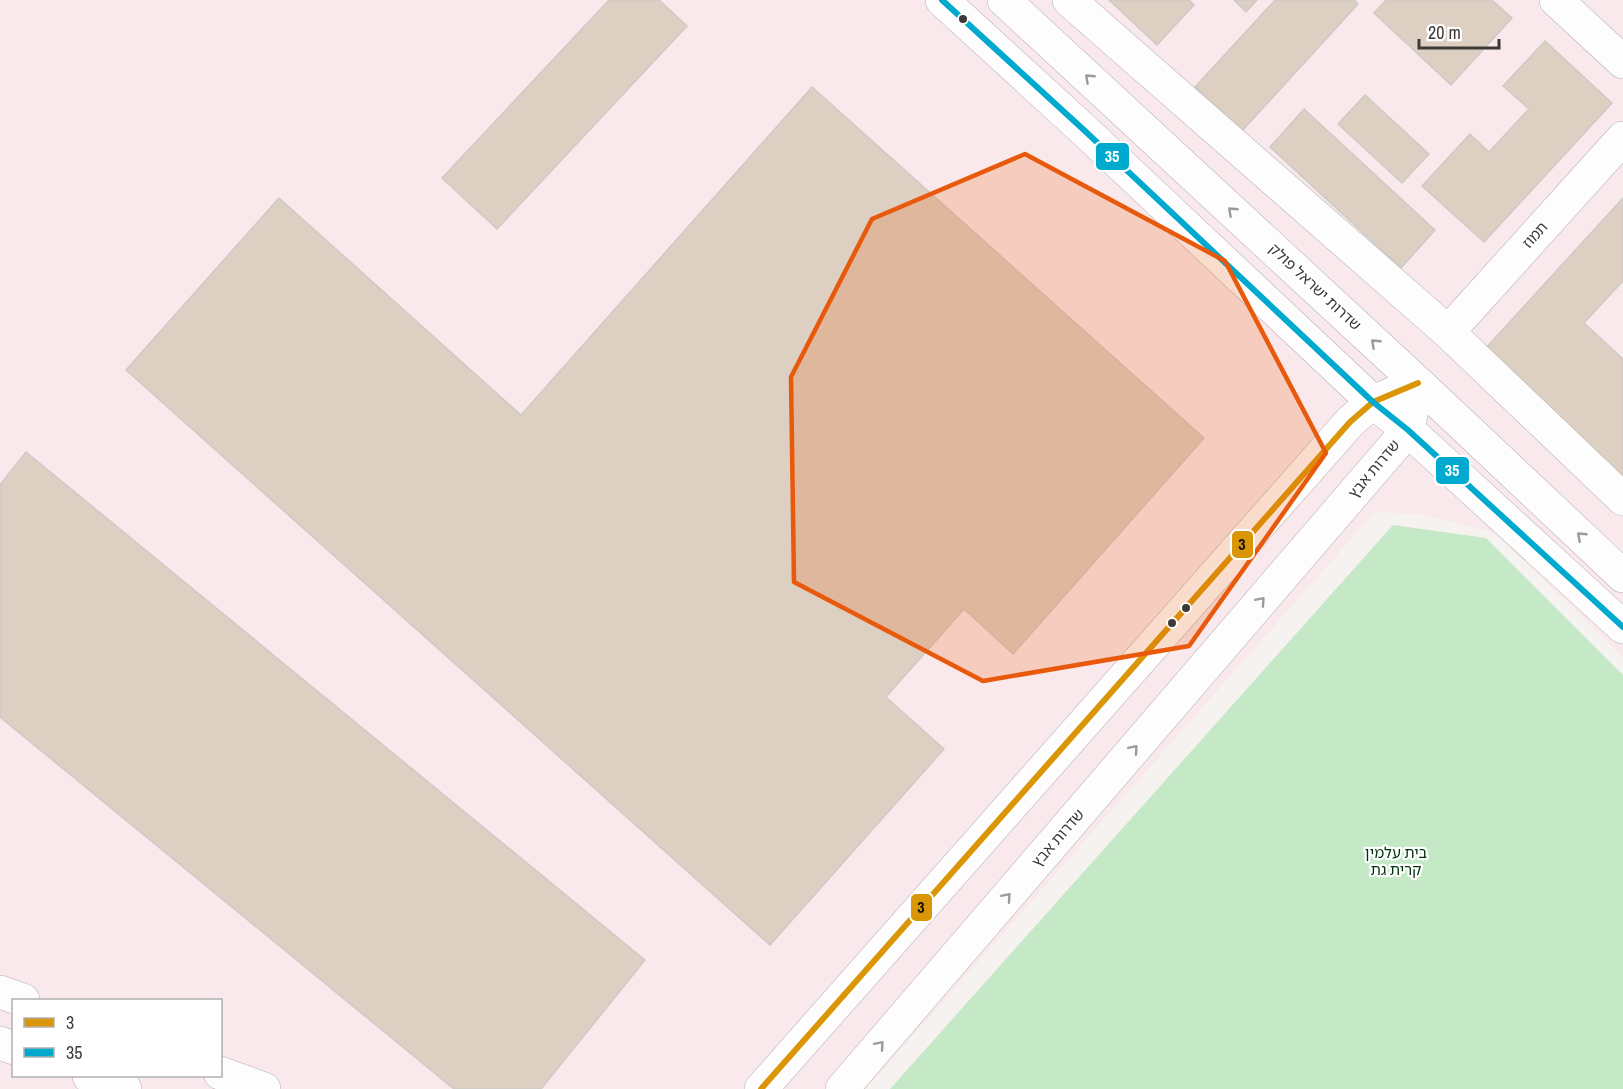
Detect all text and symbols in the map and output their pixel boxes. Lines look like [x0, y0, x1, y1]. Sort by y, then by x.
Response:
scale bar [1419, 12, 1498, 50]
unlabelled marker [957, 13, 969, 25]
text: 20 m [1428, 20, 1461, 45]
one-way arrow [1085, 74, 1096, 85]
line badge: 35 [1095, 142, 1130, 171]
text: 35 [1105, 145, 1119, 167]
one-way arrow [1228, 207, 1239, 218]
street label: תמוז [1517, 217, 1552, 253]
street label: שדרות ישראל פולק [1265, 238, 1366, 335]
one-way arrow [1371, 339, 1382, 350]
street label: שדרות אבץ [1343, 435, 1404, 502]
line badge: 35 [1435, 456, 1470, 485]
text: 35 [1445, 459, 1459, 481]
line badge: 3 [1231, 530, 1254, 559]
one-way arrow [1577, 532, 1587, 543]
text: 3 [1238, 533, 1246, 555]
one-way arrow [1254, 597, 1265, 608]
unlabelled marker [1180, 602, 1192, 614]
unlabelled marker [1166, 617, 1178, 629]
one-way arrow [1127, 745, 1138, 756]
street label: שדרות אבץ [1027, 804, 1089, 871]
park label: בית עלמין קרית גת [1365, 842, 1428, 880]
line badge: 3 [910, 893, 933, 922]
one-way arrow [1000, 893, 1011, 904]
text: 3 [917, 896, 925, 918]
legend [12, 999, 222, 1077]
text: 3 [66, 1010, 74, 1035]
text: 35 [66, 1040, 82, 1065]
one-way arrow [873, 1041, 884, 1052]

